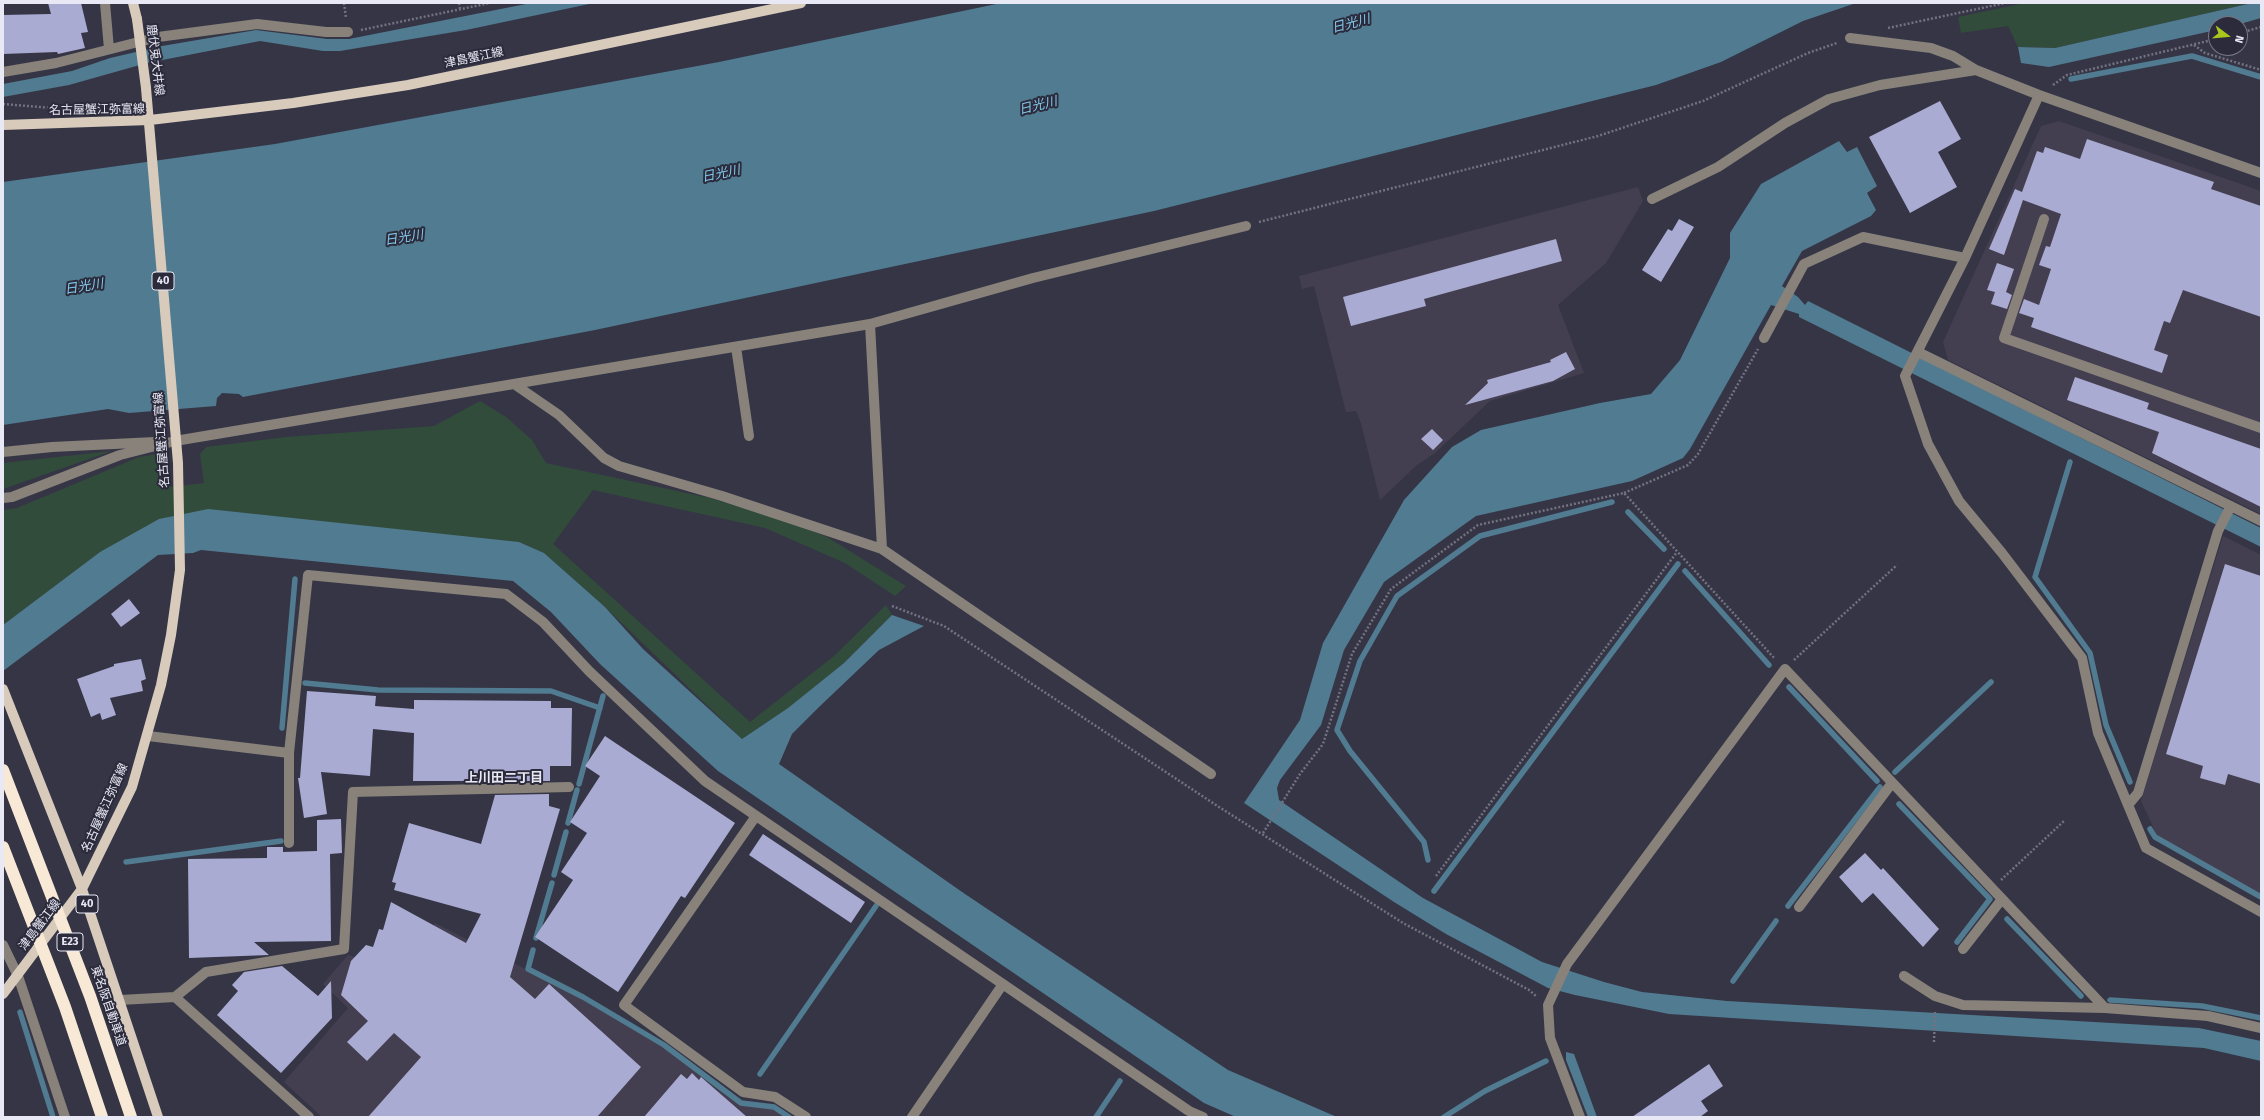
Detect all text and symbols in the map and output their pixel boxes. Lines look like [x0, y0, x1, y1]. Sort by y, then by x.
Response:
water label: 日光川 [1330, 11, 1372, 37]
north arrow [2208, 16, 2248, 56]
street label: 鹿伏兎大井線 [143, 23, 167, 97]
text: N [2232, 34, 2246, 44]
street label: 津島蟹江線 [443, 45, 505, 71]
water label: 日光川 [1017, 94, 1059, 118]
street label: 名古屋蟹江弥富線 [49, 102, 145, 118]
water label: 日光川 [700, 162, 742, 186]
water label: 日光川 [384, 227, 424, 249]
road number: 40 [152, 272, 174, 290]
water label: 日光川 [64, 276, 104, 298]
street label: 名古屋蟹江弥富線 [151, 392, 173, 488]
street label: 名古屋蟹江弥富線 [79, 761, 131, 855]
district label: 上川田二丁目 [465, 770, 543, 786]
road number: 40 [76, 895, 98, 913]
street label: 津島蟹江線 [16, 897, 64, 953]
road number: E23 [57, 933, 83, 951]
street label: 東名阪自動車道 [88, 964, 128, 1048]

